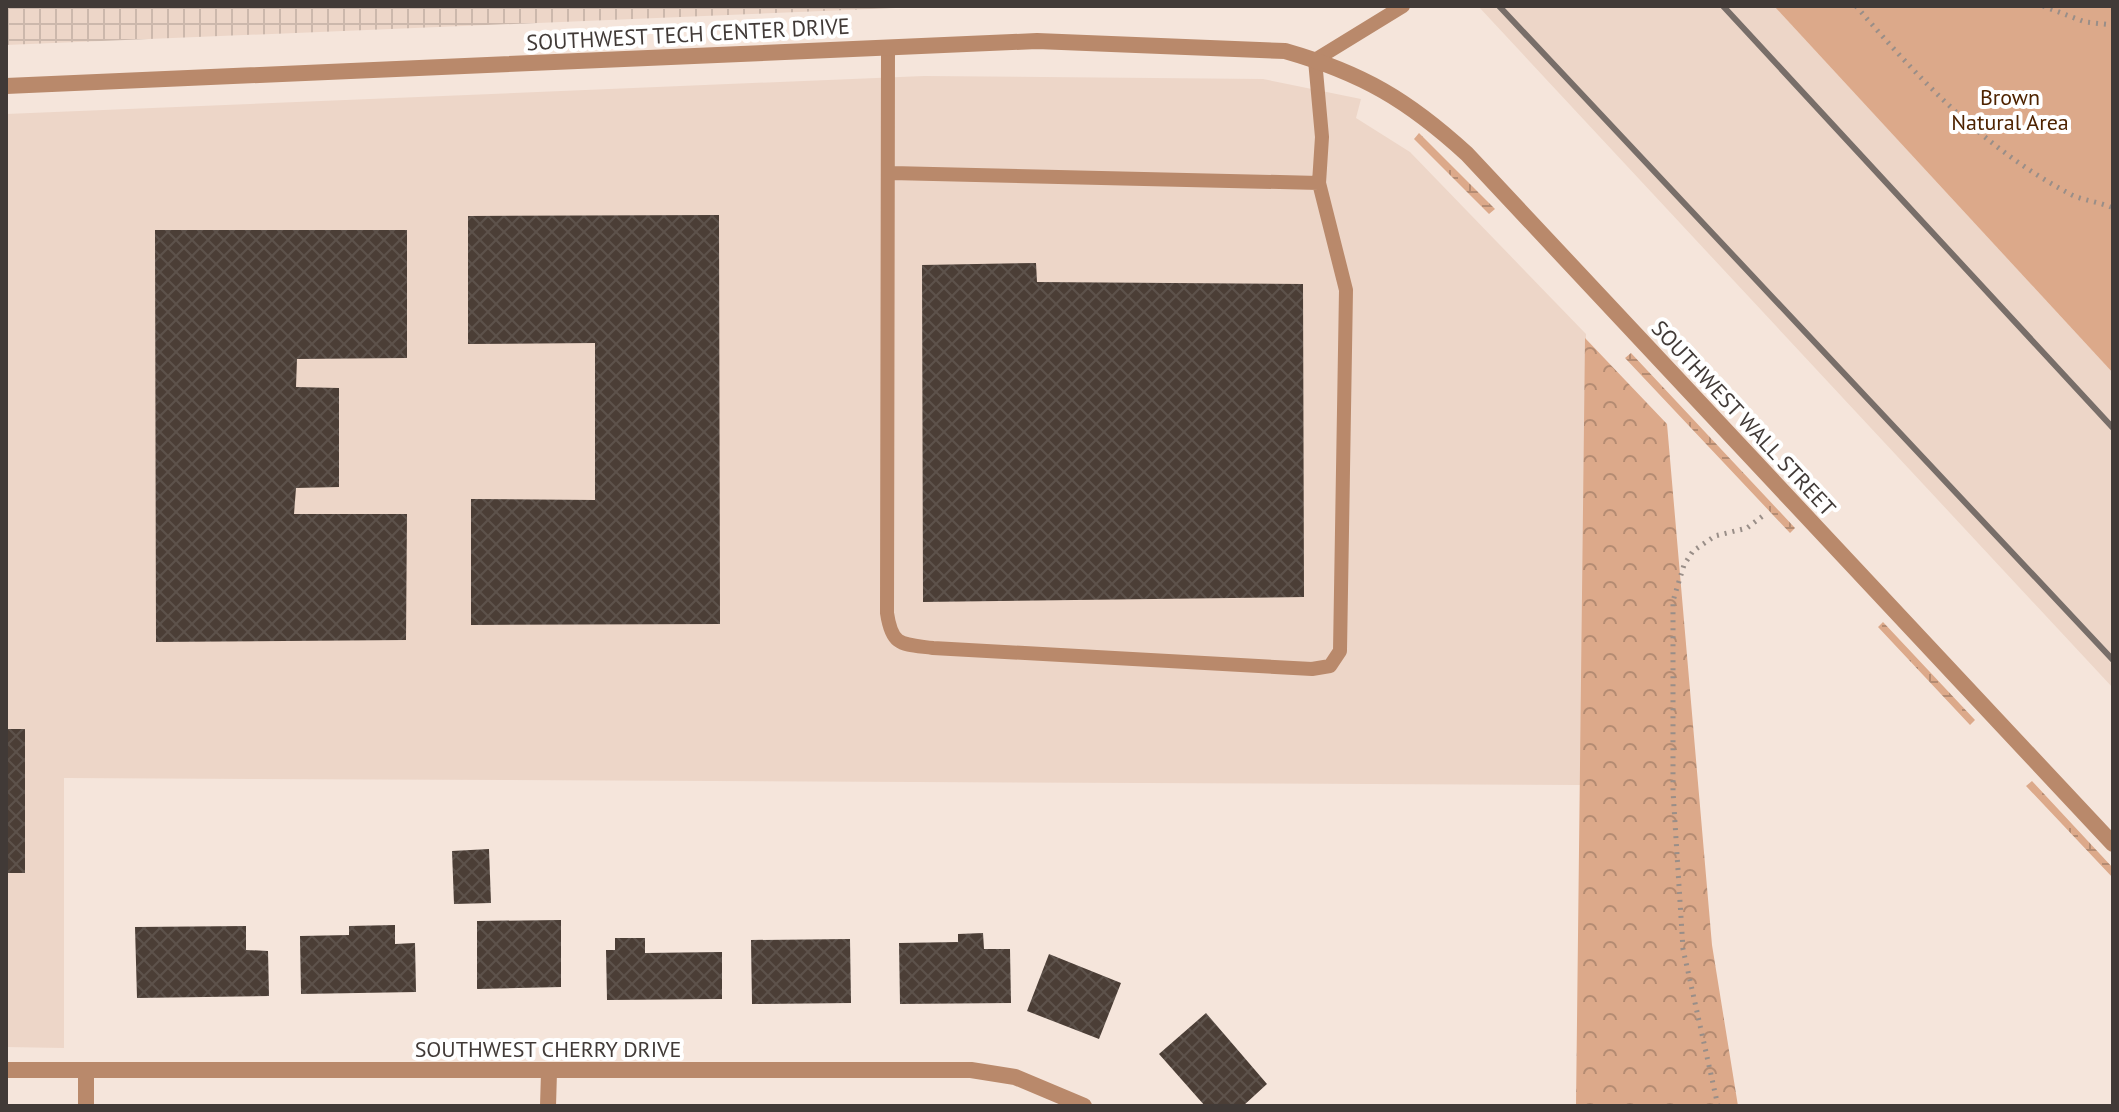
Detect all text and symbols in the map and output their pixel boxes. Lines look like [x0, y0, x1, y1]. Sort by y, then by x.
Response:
street label: SOUTHWEST TECH CENTER DRIVE [526, 12, 850, 56]
park label: Brown Natural Area [1951, 83, 2069, 136]
street label: SOUTHWEST WALL STREET [1646, 314, 1842, 522]
street label: SOUTHWEST CHERRY DRIVE [415, 1035, 681, 1063]

